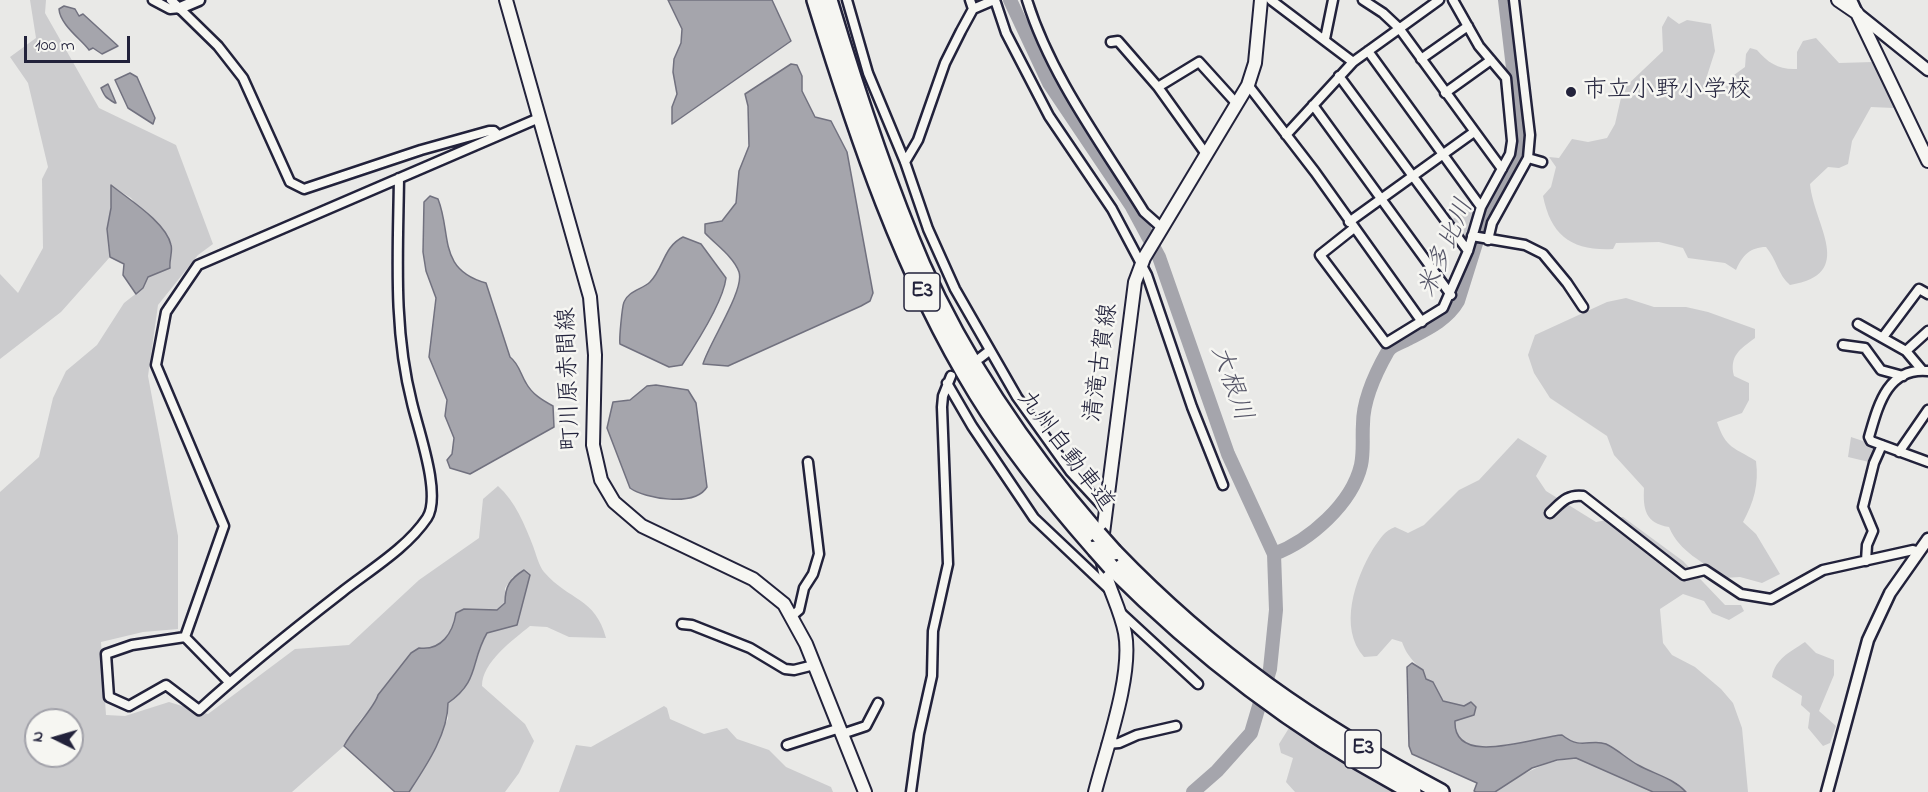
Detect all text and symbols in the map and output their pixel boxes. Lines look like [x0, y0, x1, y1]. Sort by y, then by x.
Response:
scale bar [27, 24, 134, 62]
text: 100 m [35, 33, 75, 59]
place label: 市立小野小学校 [1583, 78, 1751, 106]
marker: 市立小野小学校 [1564, 85, 1578, 99]
water label: 米多比川 [1413, 195, 1483, 303]
road number: E3 [904, 273, 940, 311]
street label: 清滝古賀線 [1080, 302, 1126, 424]
street label: 町川原赤間線 [554, 307, 588, 451]
water label: 大根川 [1202, 342, 1256, 426]
street label: 九州自動車道 [1009, 386, 1119, 518]
north arrow [24, 708, 84, 768]
text: N [26, 730, 50, 743]
road number: E3 [1345, 730, 1381, 768]

